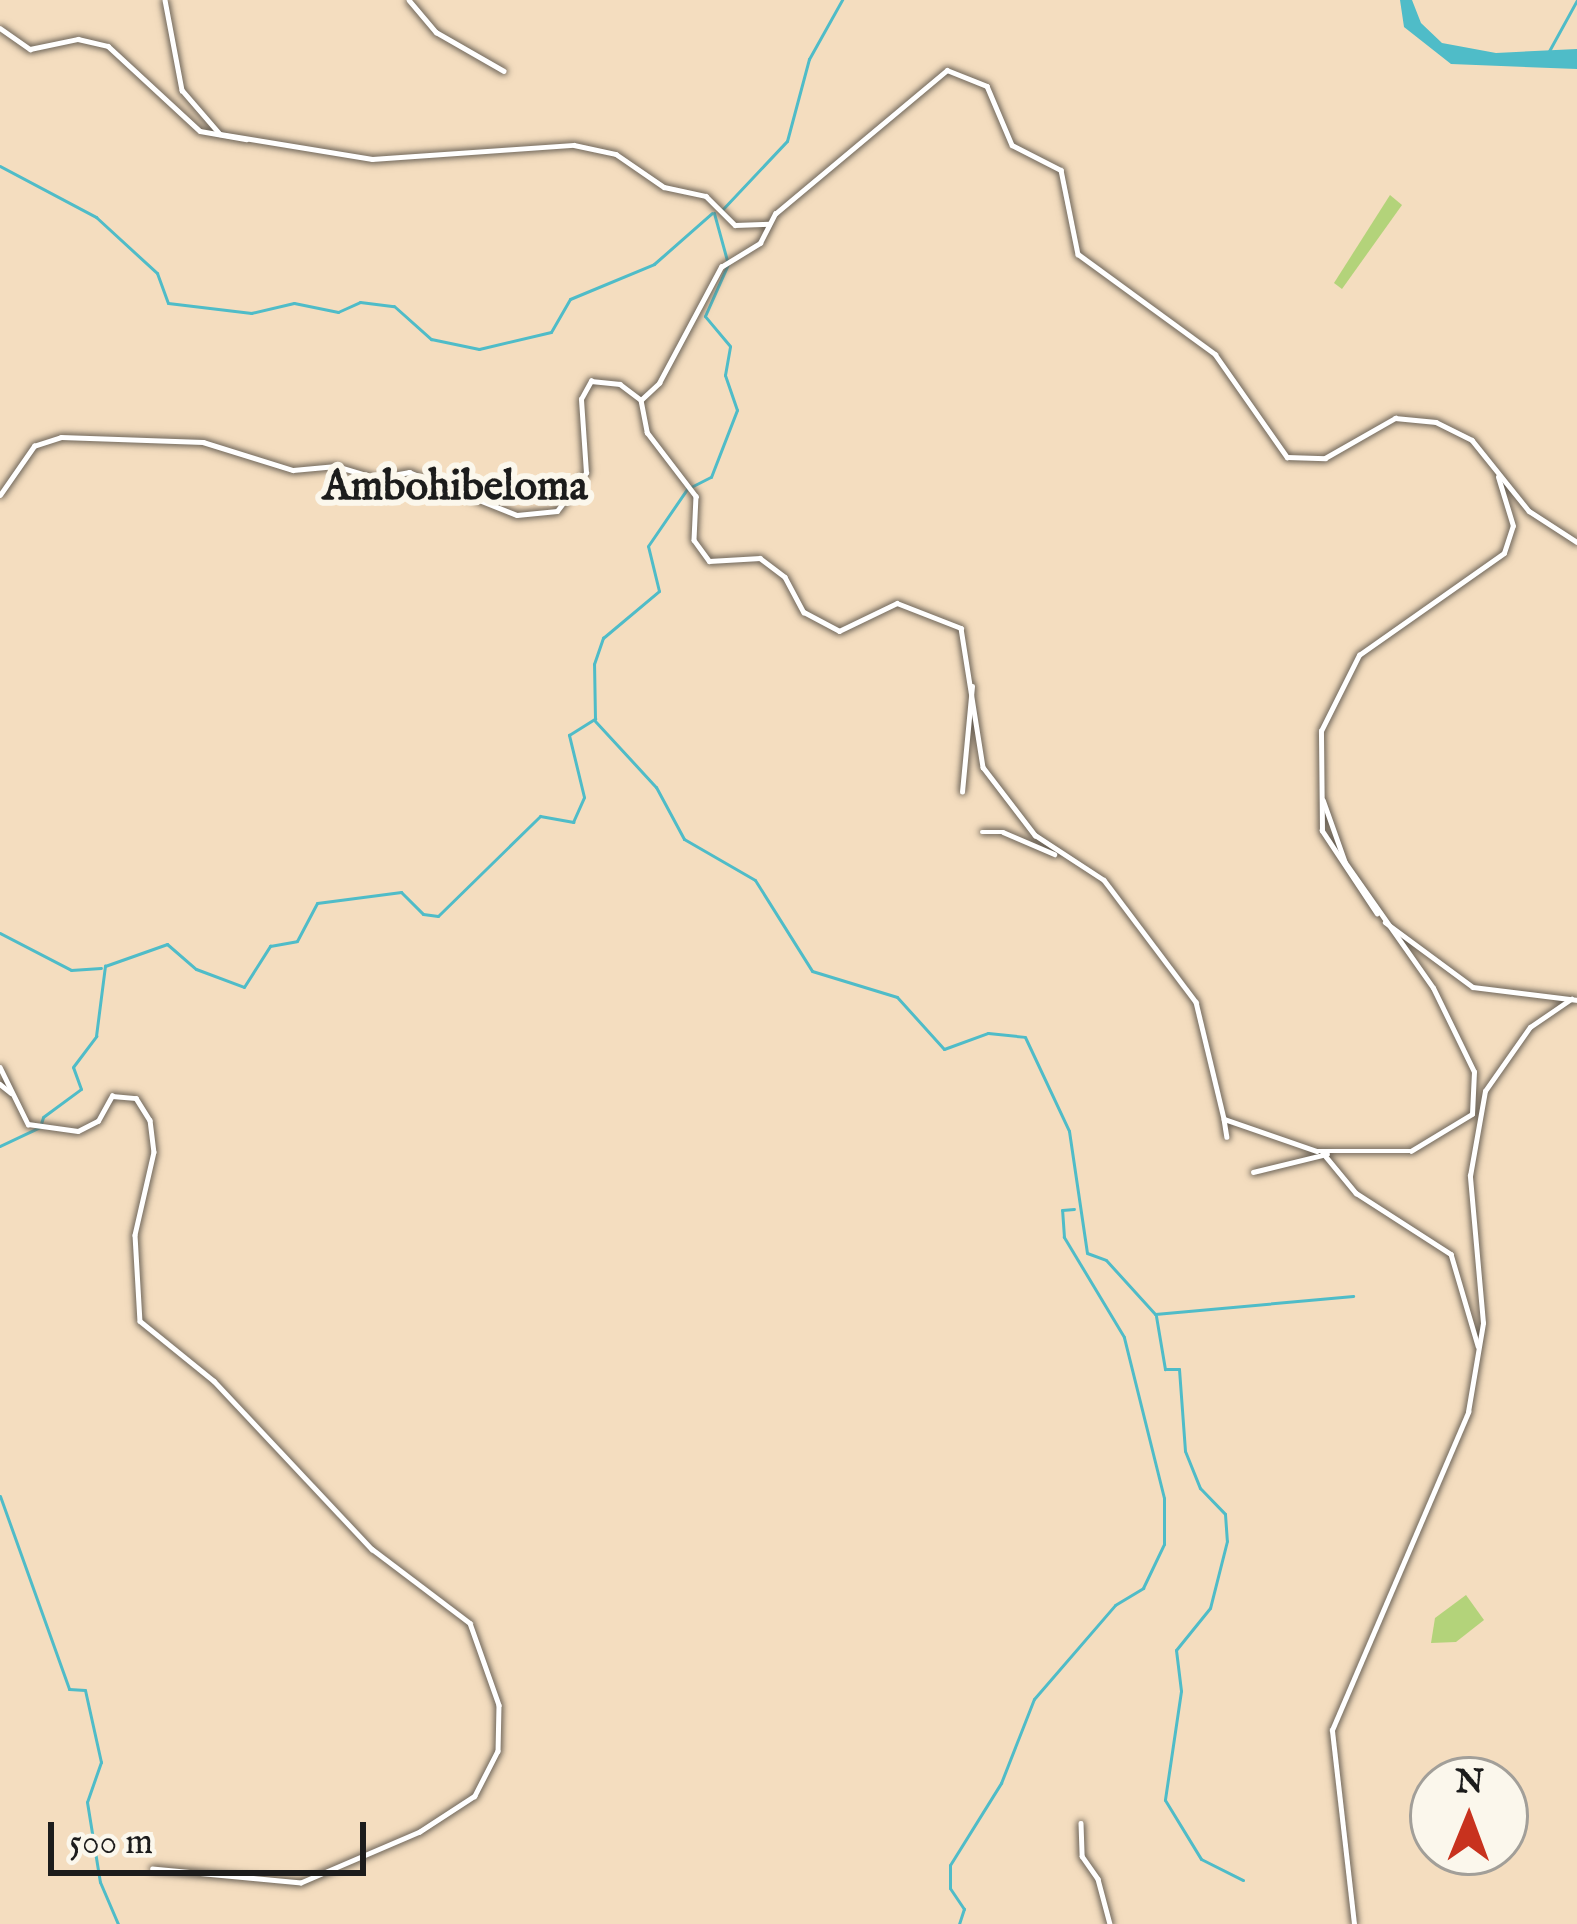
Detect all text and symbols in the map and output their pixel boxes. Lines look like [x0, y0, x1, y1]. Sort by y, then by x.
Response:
district label: Ambohibeloma [322, 463, 588, 513]
north arrow [1409, 1756, 1529, 1876]
text: N [1455, 1762, 1484, 1804]
scale bar [54, 1798, 372, 1872]
text: 500 m [69, 1820, 153, 1866]

